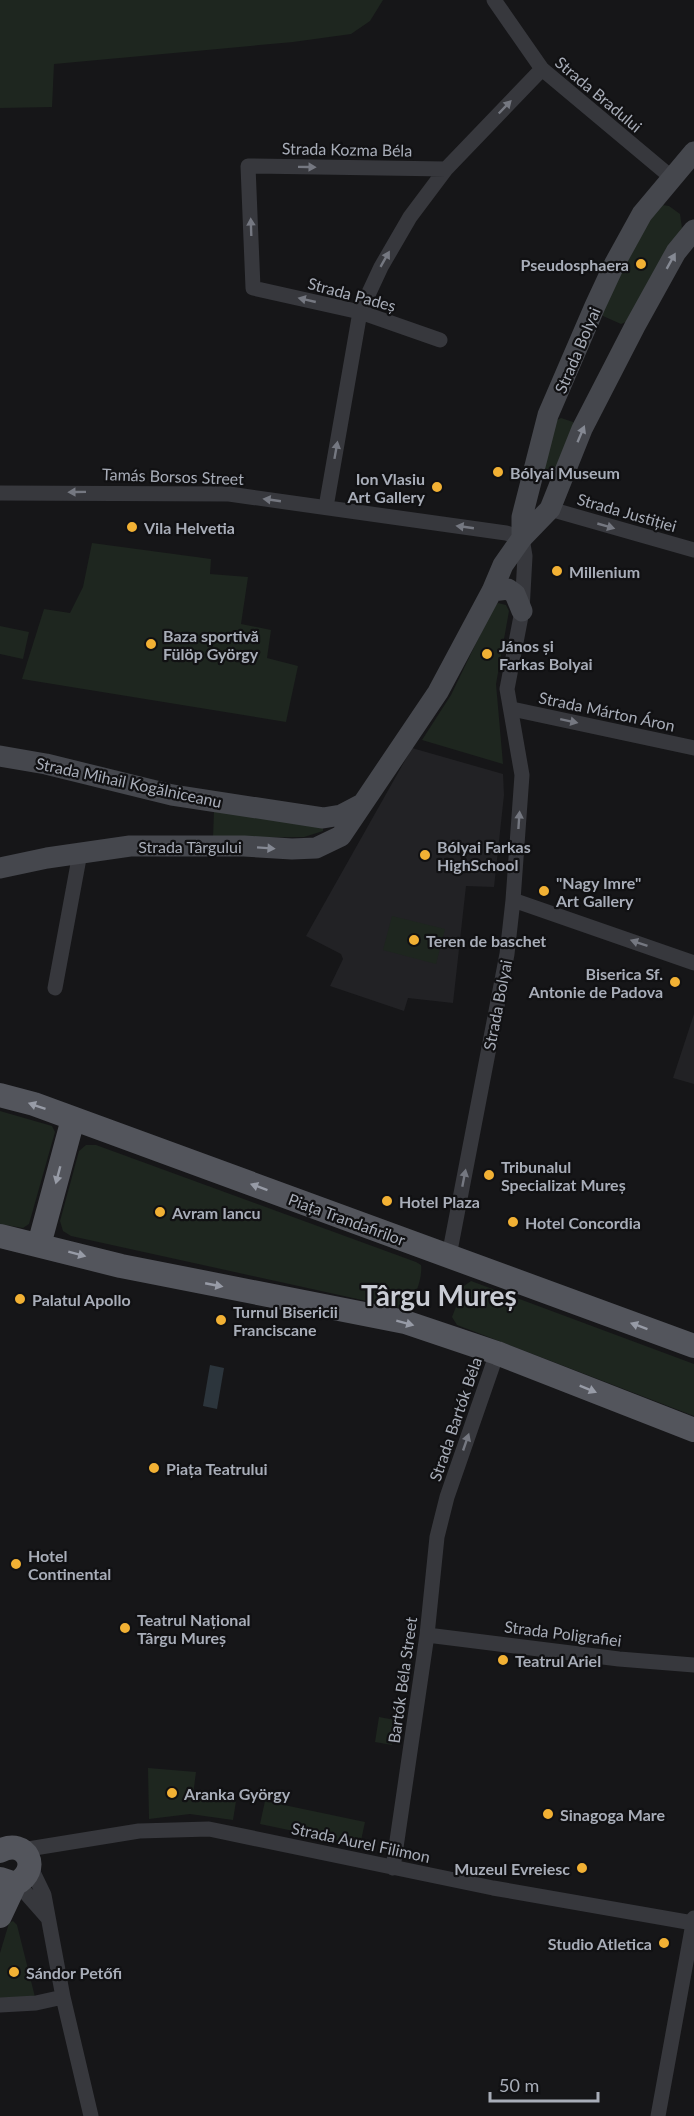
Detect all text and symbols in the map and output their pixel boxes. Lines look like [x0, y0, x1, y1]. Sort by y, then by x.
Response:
street label: Strada Bradului [552, 52, 646, 136]
one-way arrow [498, 100, 512, 114]
street label: Strada Kozma Béla [282, 138, 412, 160]
one-way arrow [297, 162, 316, 172]
one-way arrow [246, 217, 256, 236]
one-way arrow [380, 251, 390, 268]
one-way arrow [666, 253, 676, 270]
place label: Pseudosphaera [521, 255, 629, 274]
marker: Pseudosphaera [634, 257, 648, 271]
street label: Strada Padeș [306, 273, 398, 315]
one-way arrow [297, 295, 316, 305]
street label: Strada Bolyai [550, 304, 604, 396]
one-way arrow [577, 425, 586, 443]
one-way arrow [332, 440, 341, 459]
place label: Bólyai Museum [510, 463, 620, 482]
street label: Tamás Borsos Street [102, 464, 245, 488]
marker: Bólyai Museum [491, 465, 505, 479]
place label: Ion Vlasiu Art Gallery [346, 469, 426, 506]
marker: Ion Vlasiu Art Gallery [430, 480, 444, 494]
one-way arrow [68, 487, 87, 497]
street label: Strada Justiției [575, 489, 679, 535]
one-way arrow [262, 495, 281, 504]
place label: Vila Helvetia [143, 518, 235, 537]
marker: Vila Helvetia [125, 520, 139, 534]
one-way arrow [597, 522, 615, 531]
one-way arrow [455, 523, 474, 532]
place label: Millenium [569, 562, 640, 581]
marker: Millenium [550, 564, 564, 578]
place label: Baza sportivă Fülöp György [163, 626, 259, 663]
place label: János și Farkas Bolyai [499, 636, 593, 673]
marker: Baza sportivă Fülöp György [144, 637, 158, 651]
marker: János și Farkas Bolyai [480, 647, 494, 661]
street label: Strada Márton Áron [537, 687, 677, 735]
one-way arrow [560, 717, 579, 726]
street label: Strada Mihail Kogălniceanu [34, 753, 224, 811]
one-way arrow [514, 811, 523, 830]
street label: Strada Târgului [138, 837, 242, 856]
place label: Bólyai Farkas HighSchool [437, 837, 531, 874]
one-way arrow [257, 843, 276, 852]
marker: Bólyai Farkas HighSchool [418, 848, 432, 862]
place label: "Nagy Imre" Art Gallery [555, 873, 641, 910]
marker: "Nagy Imre" Art Gallery [537, 884, 551, 898]
place label: Teren de baschet [426, 931, 546, 950]
marker: Teren de baschet [407, 933, 421, 947]
one-way arrow [630, 938, 648, 948]
street label: Strada Bolyai [479, 958, 515, 1052]
place label: Biserica Sf. Antonie de Padova [528, 964, 663, 1001]
marker: Biserica Sf. Antonie de Padova [668, 975, 682, 989]
one-way arrow [28, 1100, 46, 1110]
place label: Tribunalul Specializat Mureș [501, 1157, 626, 1194]
one-way arrow [53, 1166, 62, 1184]
one-way arrow [460, 1168, 469, 1187]
marker: Tribunalul Specializat Mureș [482, 1168, 496, 1182]
one-way arrow [250, 1182, 268, 1192]
street label: Piața Trandafirilor [286, 1189, 408, 1249]
place label: Hotel Plaza [399, 1192, 480, 1211]
marker: Hotel Plaza [380, 1194, 394, 1208]
place label: Avram Iancu [171, 1203, 261, 1222]
marker: Avram Iancu [153, 1205, 167, 1219]
place label: Hotel Concordia [525, 1213, 641, 1232]
marker: Hotel Concordia [506, 1215, 520, 1229]
one-way arrow [68, 1250, 87, 1260]
district label: Târgu Mureș [361, 1278, 517, 1312]
one-way arrow [205, 1281, 224, 1290]
place label: Palatul Apollo [32, 1290, 131, 1309]
marker: Palatul Apollo [13, 1292, 27, 1306]
place label: Turnul Bisericii Franciscane [233, 1302, 338, 1339]
marker: Turnul Bisericii Franciscane [214, 1313, 228, 1327]
one-way arrow [396, 1318, 414, 1328]
one-way arrow [630, 1320, 648, 1330]
street label: Strada Bartók Béla [425, 1354, 485, 1484]
one-way arrow [579, 1385, 597, 1394]
one-way arrow [462, 1433, 471, 1451]
place label: Piața Teatrului [166, 1459, 268, 1478]
marker: Piața Teatrului [147, 1461, 161, 1475]
place label: Hotel Continental [28, 1546, 111, 1583]
marker: Hotel Continental [9, 1557, 23, 1571]
place label: Teatrul Național Târgu Mureș [137, 1610, 250, 1647]
street label: Bartók Béla Street [384, 1615, 420, 1745]
street label: Strada Poligrafiei [503, 1616, 623, 1650]
marker: Teatrul Național Târgu Mureș [118, 1621, 132, 1635]
place label: Teatrul Ariel [515, 1651, 601, 1670]
marker: Teatrul Ariel [496, 1653, 510, 1667]
place label: Aranka György [183, 1784, 291, 1803]
marker: Aranka György [165, 1786, 179, 1800]
place label: Sinagoga Mare [560, 1805, 666, 1824]
marker: Sinagoga Mare [541, 1807, 555, 1821]
street label: Strada Aurel Filimon [290, 1818, 432, 1866]
place label: Muzeul Evreiesc [454, 1859, 570, 1878]
marker: Muzeul Evreiesc [575, 1861, 589, 1875]
place label: Studio Atletica [548, 1934, 652, 1953]
marker: Studio Atletica [657, 1936, 671, 1950]
place label: Sándor Petőfi [26, 1963, 122, 1982]
marker: Sándor Petőfi [7, 1965, 21, 1979]
scale bar [490, 2065, 598, 2103]
text: 50 m [499, 2074, 539, 2096]

